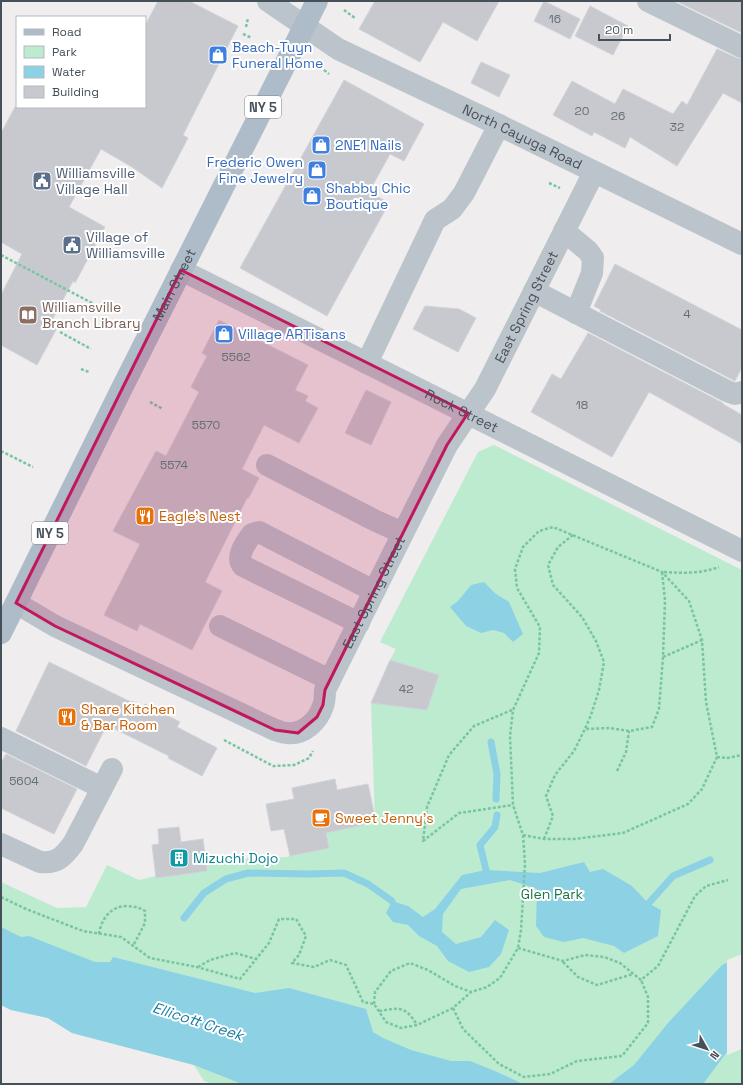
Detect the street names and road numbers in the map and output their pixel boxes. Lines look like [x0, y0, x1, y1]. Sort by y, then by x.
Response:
road number: NY 5 [245, 96, 281, 118]
street label: North Cayuga Road [460, 100, 585, 173]
street label: Main Street [148, 245, 200, 324]
street label: East Spring Street [490, 248, 562, 366]
street label: Rock Street [422, 385, 501, 437]
road number: NY 5 [32, 522, 68, 544]
street label: East Spring Street [338, 533, 409, 651]

